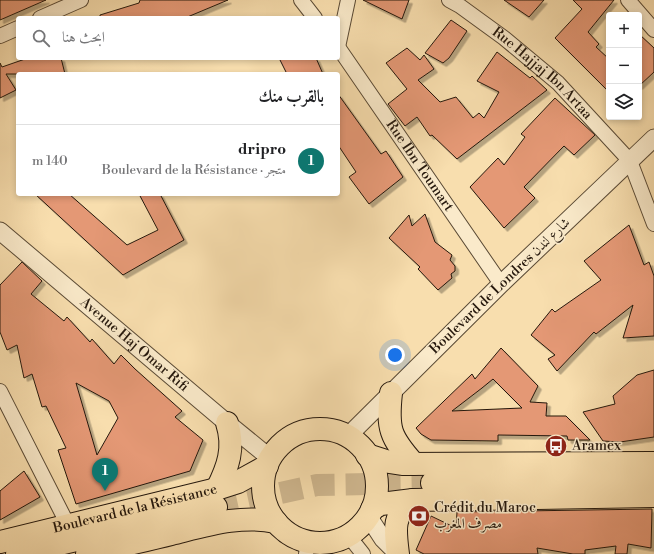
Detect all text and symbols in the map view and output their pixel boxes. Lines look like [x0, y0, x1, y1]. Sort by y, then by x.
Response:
map controls [606, 12, 642, 120]
button: + [606, 12, 642, 48]
search box [16, 16, 340, 60]
street label: Rue Hajjaj Ibn Artaa [488, 23, 597, 124]
icon: search [30, 27, 52, 49]
text: ابحث هنا [62, 28, 105, 47]
button: − [606, 48, 642, 84]
button: layers [606, 84, 642, 120]
text: بالقرب منك [258, 86, 324, 108]
street label: Rue Ibn Toumart [382, 116, 457, 215]
text: dripro [238, 140, 286, 159]
text: 140 m [32, 153, 68, 169]
text: 1 [308, 153, 314, 169]
text: متجر · Boulevard de la Résistance [102, 162, 286, 178]
street label: Boulevard de Londres شارع لندن [425, 214, 576, 360]
street label: Avenue Haj Omar Rifi [76, 293, 193, 396]
your location [385, 345, 405, 365]
bus stop icon: Aramex [543, 433, 569, 459]
place label: Aramex [571, 437, 622, 455]
pin: 1 [92, 458, 118, 491]
street label: Boulevard de la Résistance [50, 480, 219, 538]
place label: Crédit du Maroc مصرف المغرب [434, 499, 536, 533]
bank icon: Crédit du Maroc مصرف المغرب [406, 503, 432, 529]

